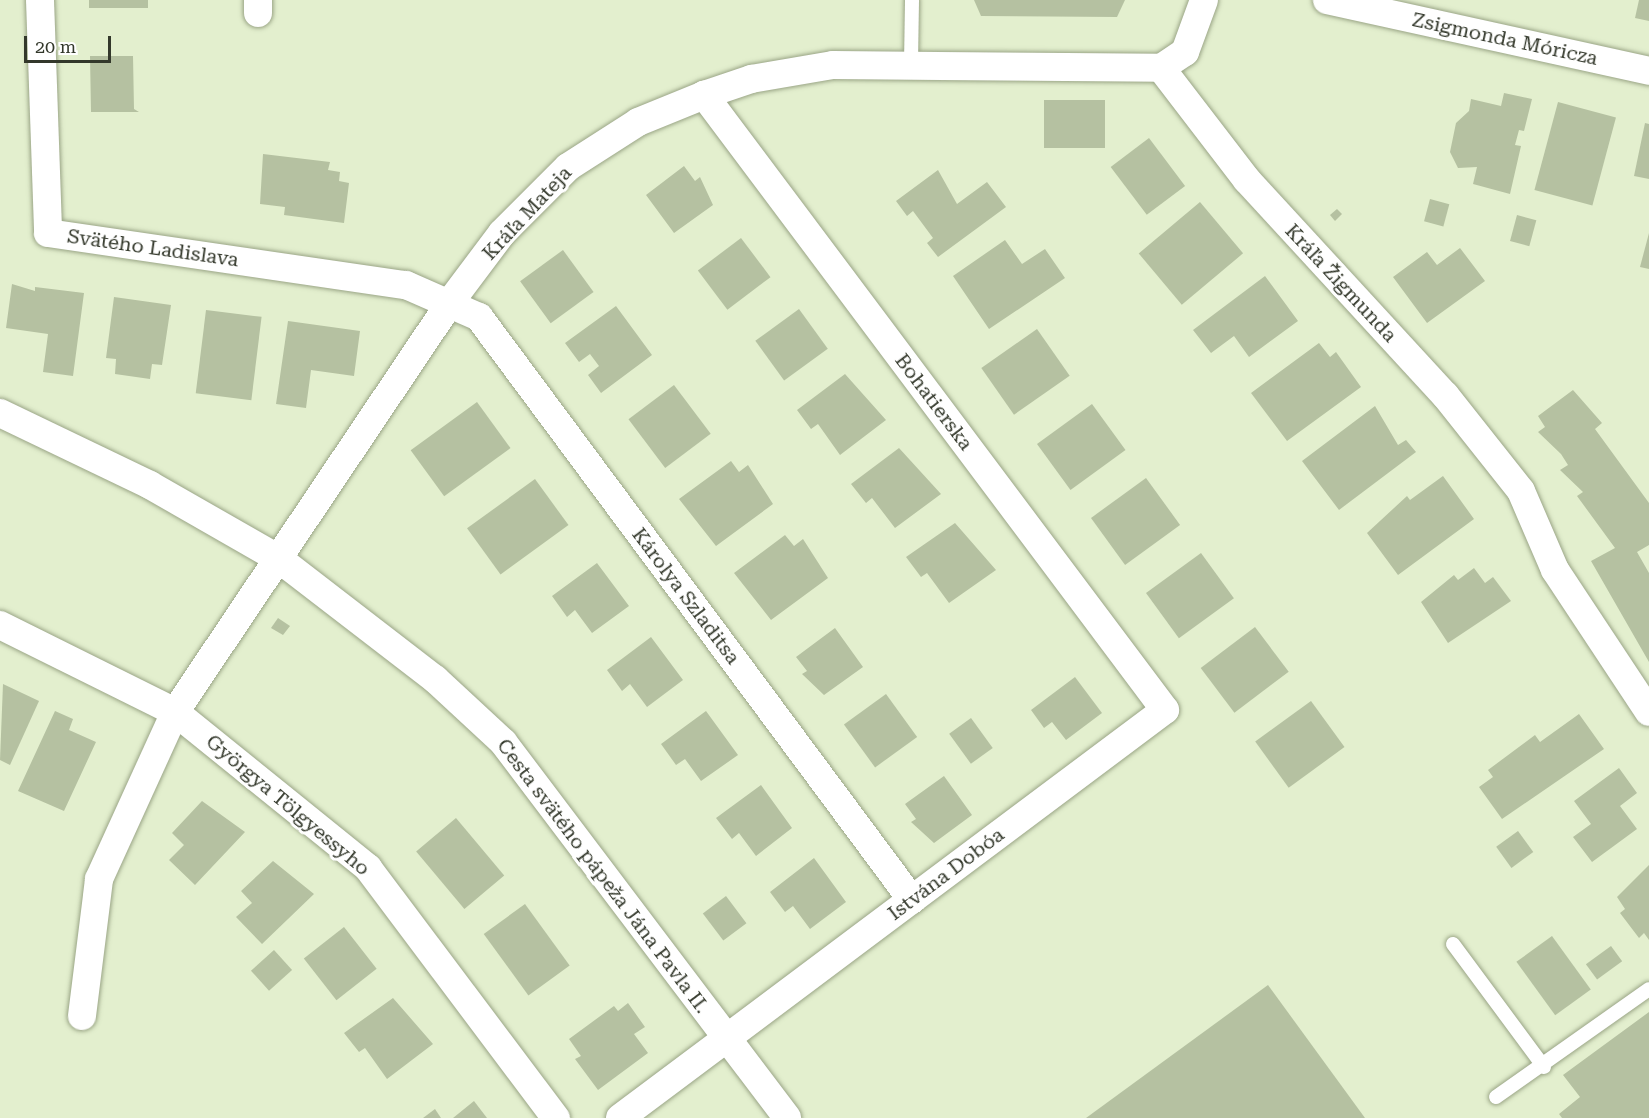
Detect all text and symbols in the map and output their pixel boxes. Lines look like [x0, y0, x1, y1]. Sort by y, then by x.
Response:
street label: Zsigmonda Móricza [1410, 8, 1600, 70]
scale bar [27, 24, 114, 62]
text: 20 m [35, 36, 76, 57]
street label: Kráľa Mateja [477, 161, 577, 265]
street label: Kráľa Žigmunda [1280, 219, 1402, 347]
street label: Svätého Ladislava [66, 224, 240, 272]
street label: Bohatierska [890, 349, 978, 455]
street label: Károlya Szladitsa [627, 523, 745, 669]
street label: Györgya Tölgyessyho [201, 729, 375, 881]
street label: Cesta svätého pápeža Jána Pavla II. [492, 734, 714, 1018]
street label: Istvána Dobóa [883, 823, 1009, 925]

